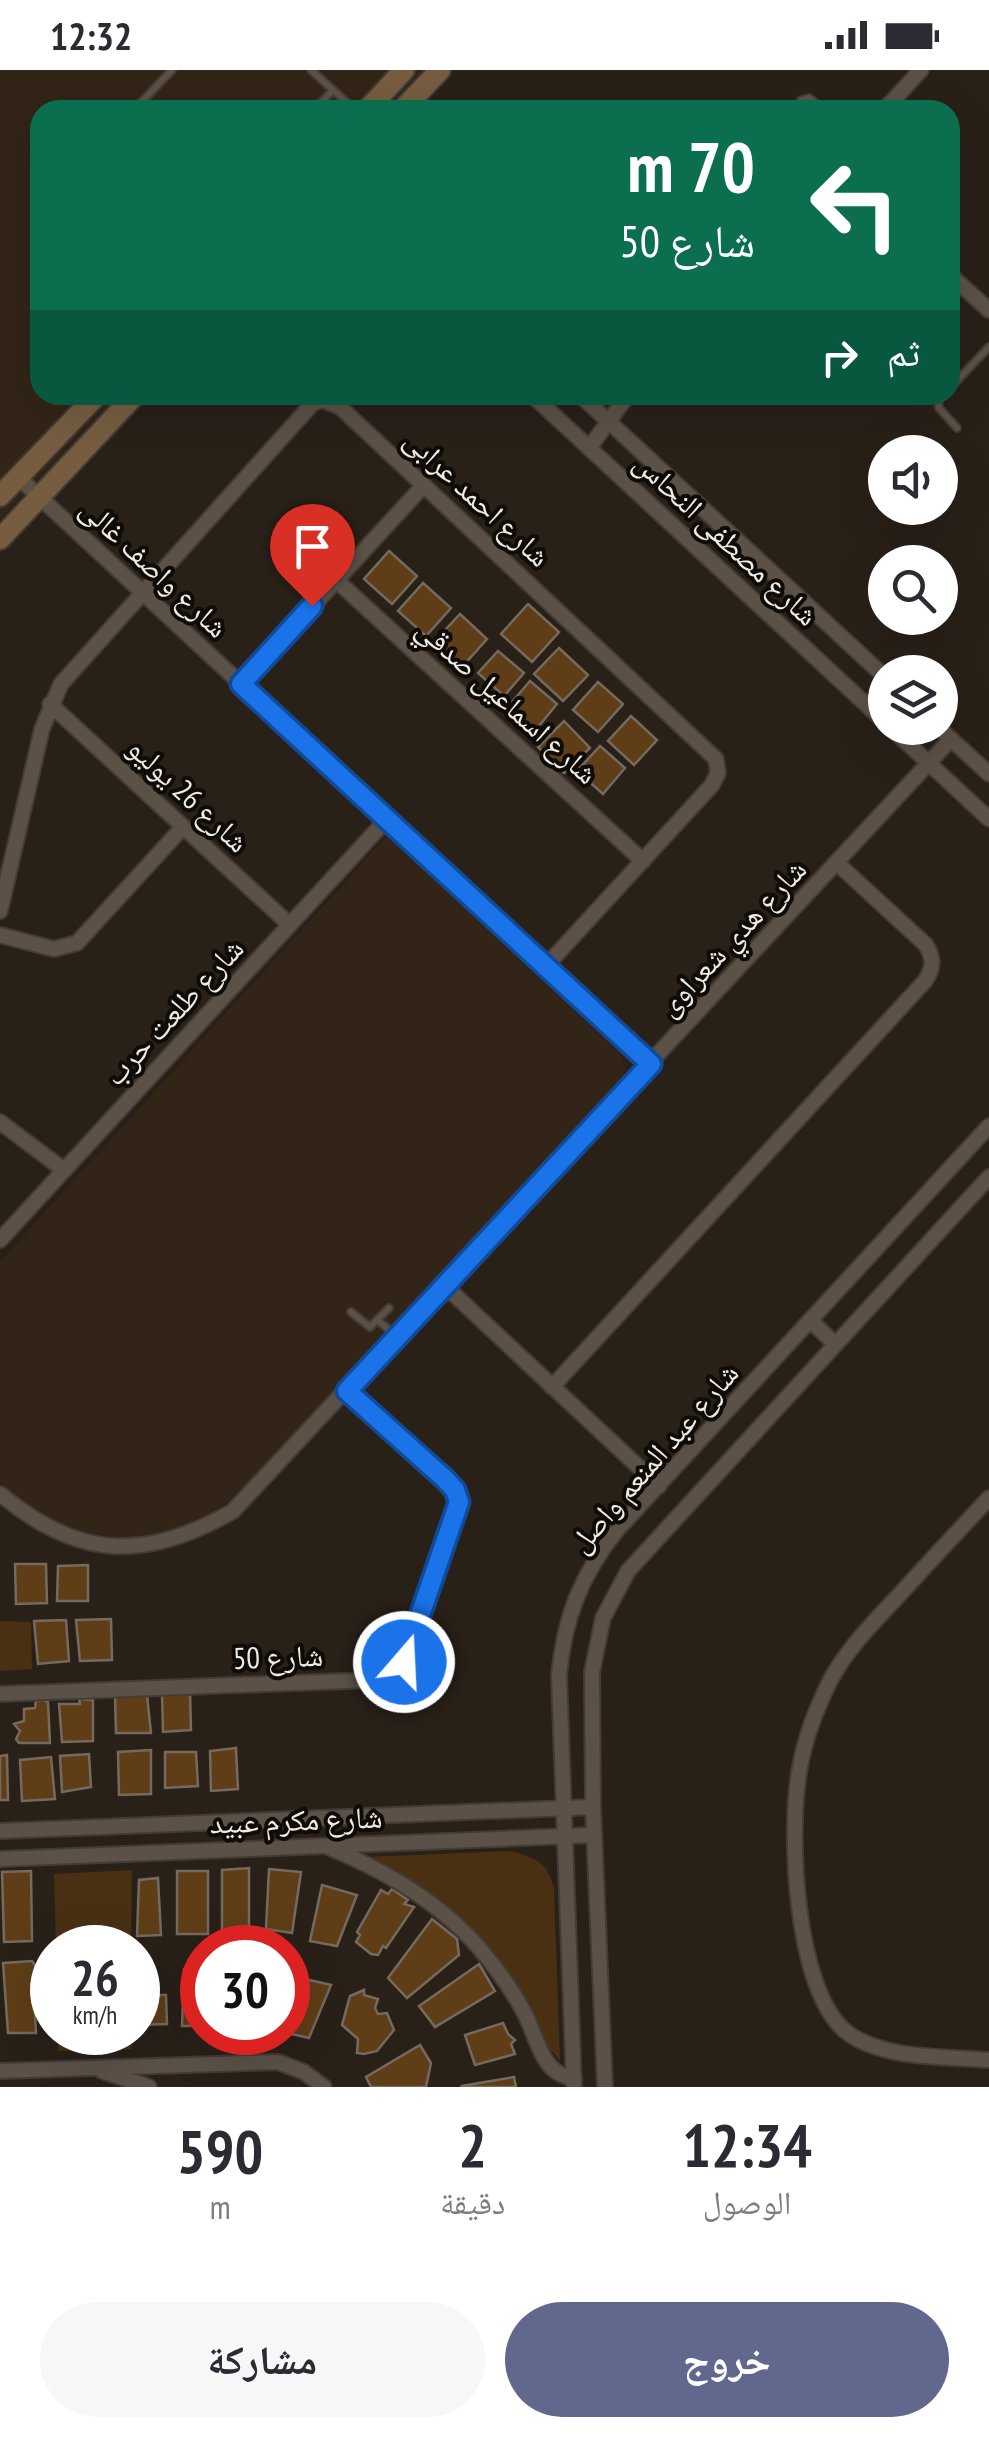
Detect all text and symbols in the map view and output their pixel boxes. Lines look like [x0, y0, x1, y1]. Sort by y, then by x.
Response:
text: 12:32 [50, 11, 132, 60]
text: 70 m [627, 121, 755, 211]
icon: left [790, 140, 920, 270]
text: شارع 50 [619, 211, 755, 269]
text: ثم [887, 327, 920, 376]
icon: right [812, 330, 867, 385]
street label: شارع احمد عرابى [396, 419, 559, 575]
map controls [868, 435, 958, 745]
button: sound [868, 435, 958, 525]
street label: شارع مصطفى النحاس [626, 443, 827, 634]
street label: شارع واصف غالى [72, 488, 237, 646]
pin [270, 504, 355, 607]
icon: arrive [285, 519, 340, 574]
button: search [868, 545, 958, 635]
street label: شارع اسماعيل صدقي [405, 608, 607, 796]
button: layers [868, 655, 958, 745]
street label: شارع 26 يوليو [119, 728, 258, 861]
street label: شارع هدي شعراوى [648, 850, 818, 1028]
street label: شارع طلعت حرب [95, 929, 252, 1094]
street label: شارع عبد المنعم واصل [560, 1354, 748, 1562]
position arrow [352, 1610, 456, 1714]
street label: شارع 50 [232, 1635, 324, 1678]
street label: شارع مكرم عبيد [209, 1796, 383, 1843]
speed limit sign: 30 [180, 1925, 310, 2055]
text: 26 [71, 1945, 119, 2010]
text: km/h [73, 1999, 117, 2031]
text: 2 [458, 2106, 487, 2184]
text: 12:34 [682, 2106, 812, 2184]
text: 590 [177, 2112, 263, 2190]
text: دقيقة [440, 2181, 505, 2223]
text: الوصول [703, 2181, 791, 2223]
text: m [210, 2186, 231, 2228]
button: مشاركة [40, 2302, 485, 2417]
button: خروج [505, 2302, 949, 2417]

